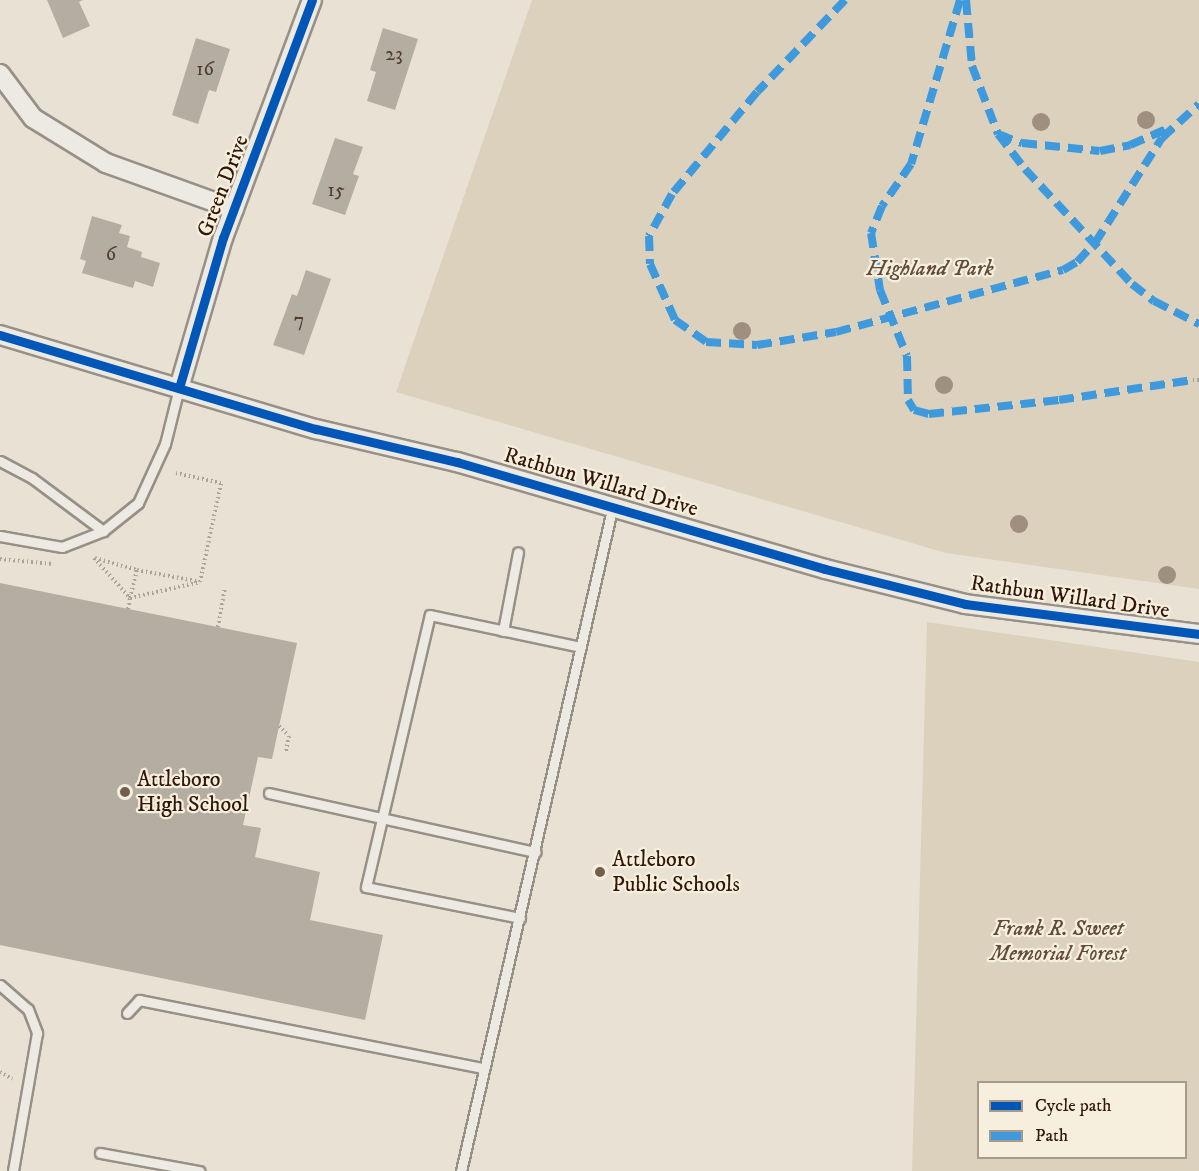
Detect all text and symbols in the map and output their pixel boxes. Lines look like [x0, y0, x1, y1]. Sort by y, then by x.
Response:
house number: 23 [385, 42, 403, 66]
house number: 16 [196, 57, 214, 81]
street label: Green Drive [192, 131, 254, 241]
house number: 15 [327, 178, 345, 202]
house number: 6 [106, 242, 116, 266]
park label: Highland Park [866, 256, 994, 282]
house number: 7 [294, 308, 304, 332]
street label: Rathbun Willard Drive [501, 442, 701, 522]
street label: Rathbun Willard Drive [969, 570, 1171, 624]
place label: Attleboro High School [137, 766, 249, 818]
marker: Attleboro High School [118, 785, 132, 799]
place label: Attleboro Public Schools [612, 846, 740, 897]
marker: Attleboro Public Schools [593, 865, 607, 879]
park label: Frank R. Sweet Memorial Forest [990, 915, 1126, 966]
legend [977, 1081, 1187, 1159]
text: Cycle path [1035, 1095, 1112, 1117]
text: Path [1035, 1125, 1068, 1147]

